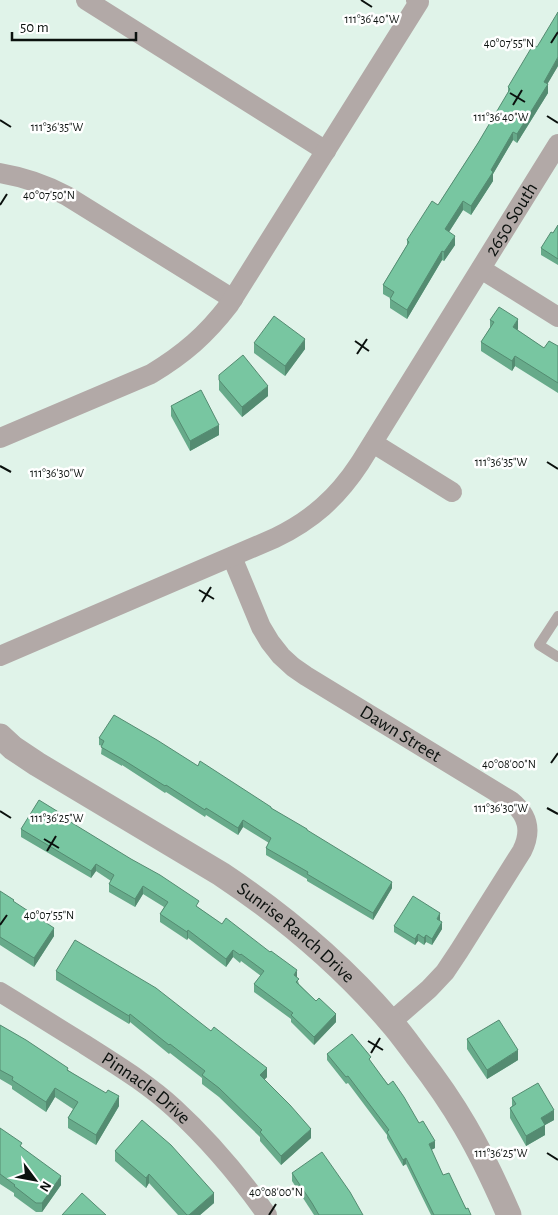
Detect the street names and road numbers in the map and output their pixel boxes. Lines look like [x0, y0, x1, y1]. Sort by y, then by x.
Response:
street label: 2650 South [482, 179, 541, 259]
street label: Dawn Street [357, 702, 445, 766]
street label: Sunrise Ranch Drive [234, 879, 358, 986]
street label: Pinnacle Drive [98, 1048, 194, 1128]

